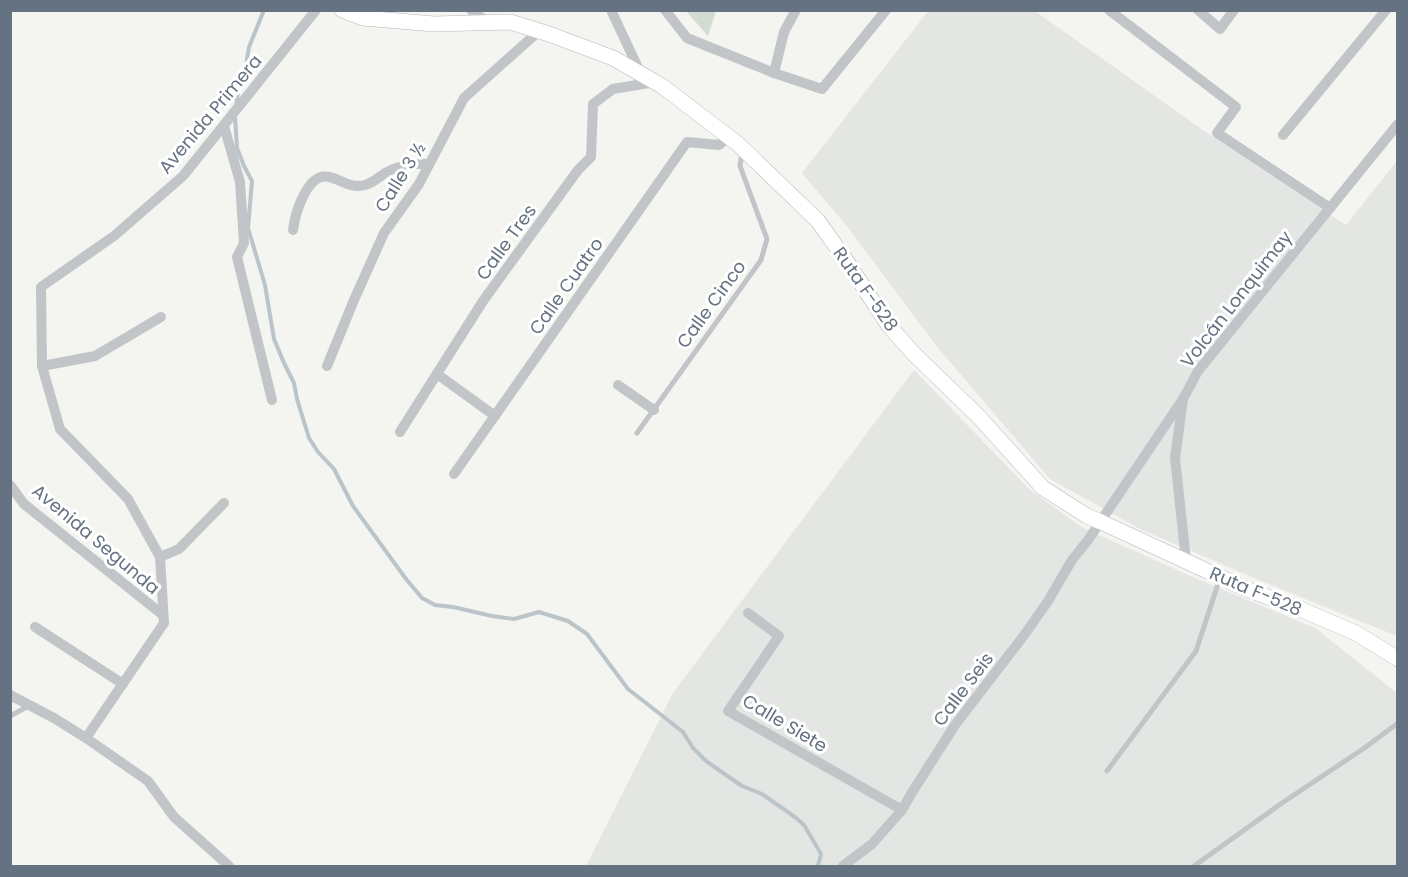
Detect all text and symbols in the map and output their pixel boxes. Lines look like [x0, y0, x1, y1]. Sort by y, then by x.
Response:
street label: Avenida Primera [153, 49, 267, 179]
street label: Calle 3 ½ [369, 137, 431, 217]
street label: Calle Tres [470, 199, 542, 285]
street label: Volcán Lonquimay [1175, 225, 1297, 373]
street label: Calle Cuatro [523, 232, 609, 340]
street label: Ruta F-528 [828, 242, 904, 336]
street label: Calle Cinco [671, 255, 751, 353]
street label: Avenida Segunda [27, 478, 165, 600]
street label: Ruta F-528 [1206, 560, 1306, 622]
street label: Calle Seis [927, 647, 999, 731]
street label: Calle Siete [738, 688, 832, 758]

